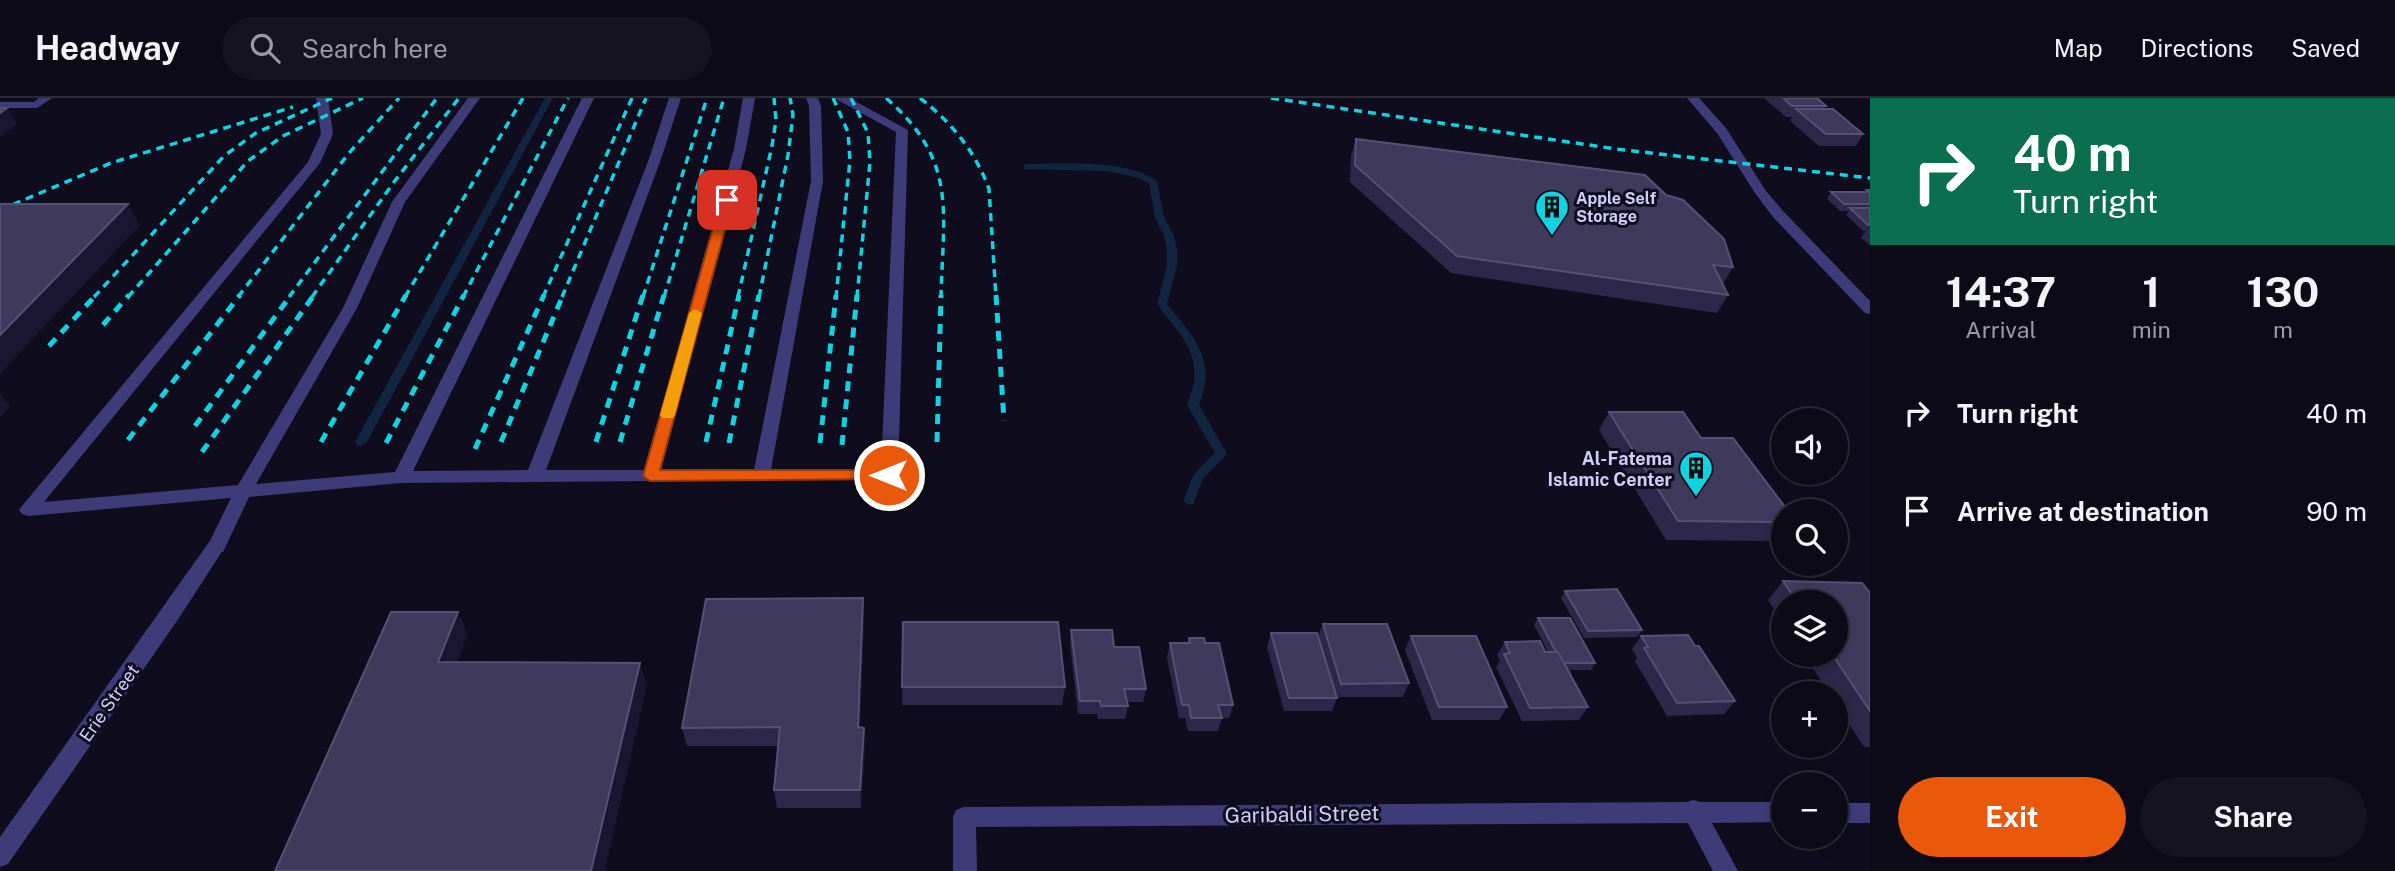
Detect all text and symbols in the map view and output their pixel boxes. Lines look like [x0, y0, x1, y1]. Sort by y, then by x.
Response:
search box [222, 17, 712, 80]
text: Headway [35, 29, 180, 67]
icon: search [246, 29, 284, 67]
text: Search here [302, 33, 448, 64]
text: Map [2054, 34, 2103, 62]
text: Directions [2141, 34, 2253, 62]
text: Saved [2291, 34, 2360, 62]
text: 40 m [2013, 124, 2132, 182]
icon: right [1898, 126, 1989, 217]
pin [697, 170, 757, 230]
icon: arrive [708, 181, 746, 219]
text: Turn right [2013, 183, 2158, 220]
building icon: Apple Self Storage [1533, 188, 1571, 237]
place label: Apple Self Storage [1576, 189, 1657, 226]
text: 14:37 [1946, 267, 2056, 316]
text: 1 [2142, 267, 2160, 316]
text: 130 [2246, 267, 2319, 316]
text: Arrival [1965, 316, 2036, 343]
text: min [2132, 316, 2171, 343]
text: m [2273, 316, 2293, 343]
icon: right [1898, 394, 1936, 432]
text: Turn right [1957, 398, 2079, 429]
text: 40 m [2306, 398, 2367, 429]
map controls [1771, 408, 1848, 849]
button: sound [1771, 408, 1848, 485]
position arrow [852, 438, 926, 512]
place label: Al-Fatema Islamic Center [1548, 448, 1673, 490]
building icon: Al-Fatema Islamic Center [1677, 449, 1715, 498]
icon: arrive [1898, 492, 1936, 530]
text: Arrive at destination [1957, 496, 2209, 527]
text: 90 m [2306, 496, 2367, 527]
button: search [1771, 499, 1848, 576]
button: layers [1771, 590, 1848, 667]
street label: Erie Street [75, 660, 143, 746]
button: + [1771, 681, 1848, 758]
button: − [1771, 772, 1848, 849]
button: Exit [1898, 777, 2126, 857]
button: Share [2140, 777, 2367, 857]
street label: Garibaldi Street [1224, 800, 1380, 828]

